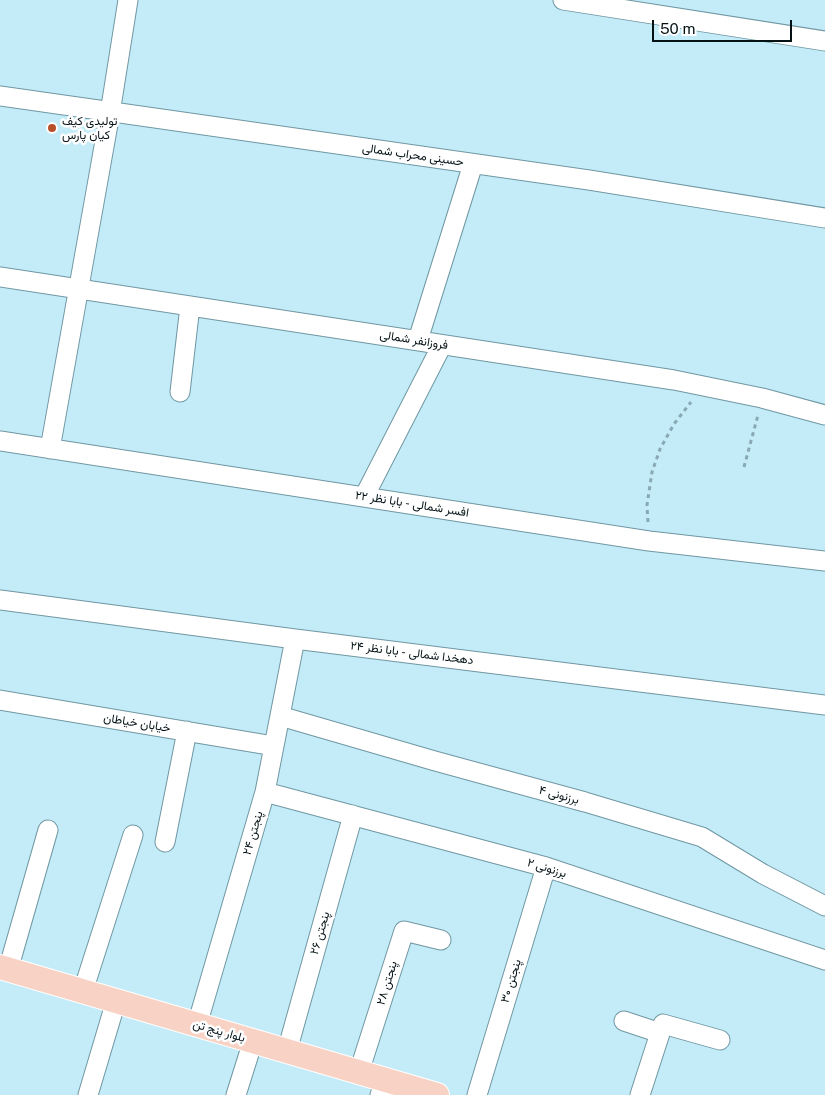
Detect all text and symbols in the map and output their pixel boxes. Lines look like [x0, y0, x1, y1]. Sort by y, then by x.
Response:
scale bar [655, 10, 795, 42]
text: 50 m [660, 20, 695, 37]
place label: تولیدی کیف کیان پارس [62, 114, 117, 142]
marker: تولیدی کیف کیان پارس [46, 122, 58, 134]
street label: حسینی محراب شمالی [361, 141, 465, 169]
street label: فروزانفر شمالی [379, 327, 449, 353]
street label: افسر شمالی - بابا نظر ۲۲ [354, 488, 470, 520]
street label: دهخدا شمالی - بابا نظر ۲۴ [350, 638, 474, 668]
street label: خیابان خیاطان [102, 711, 172, 735]
street label: برزنونی ۴ [537, 783, 581, 807]
street label: پنجتن ۲۴ [240, 809, 266, 857]
street label: برزنونی ۲ [526, 855, 568, 881]
street label: پنجتن ۲۶ [307, 910, 333, 956]
street label: پنجتن ۳۰ [498, 957, 524, 1005]
street label: پنجتن ۲۸ [374, 959, 400, 1007]
street label: بلوار پنج تن [191, 1017, 247, 1045]

